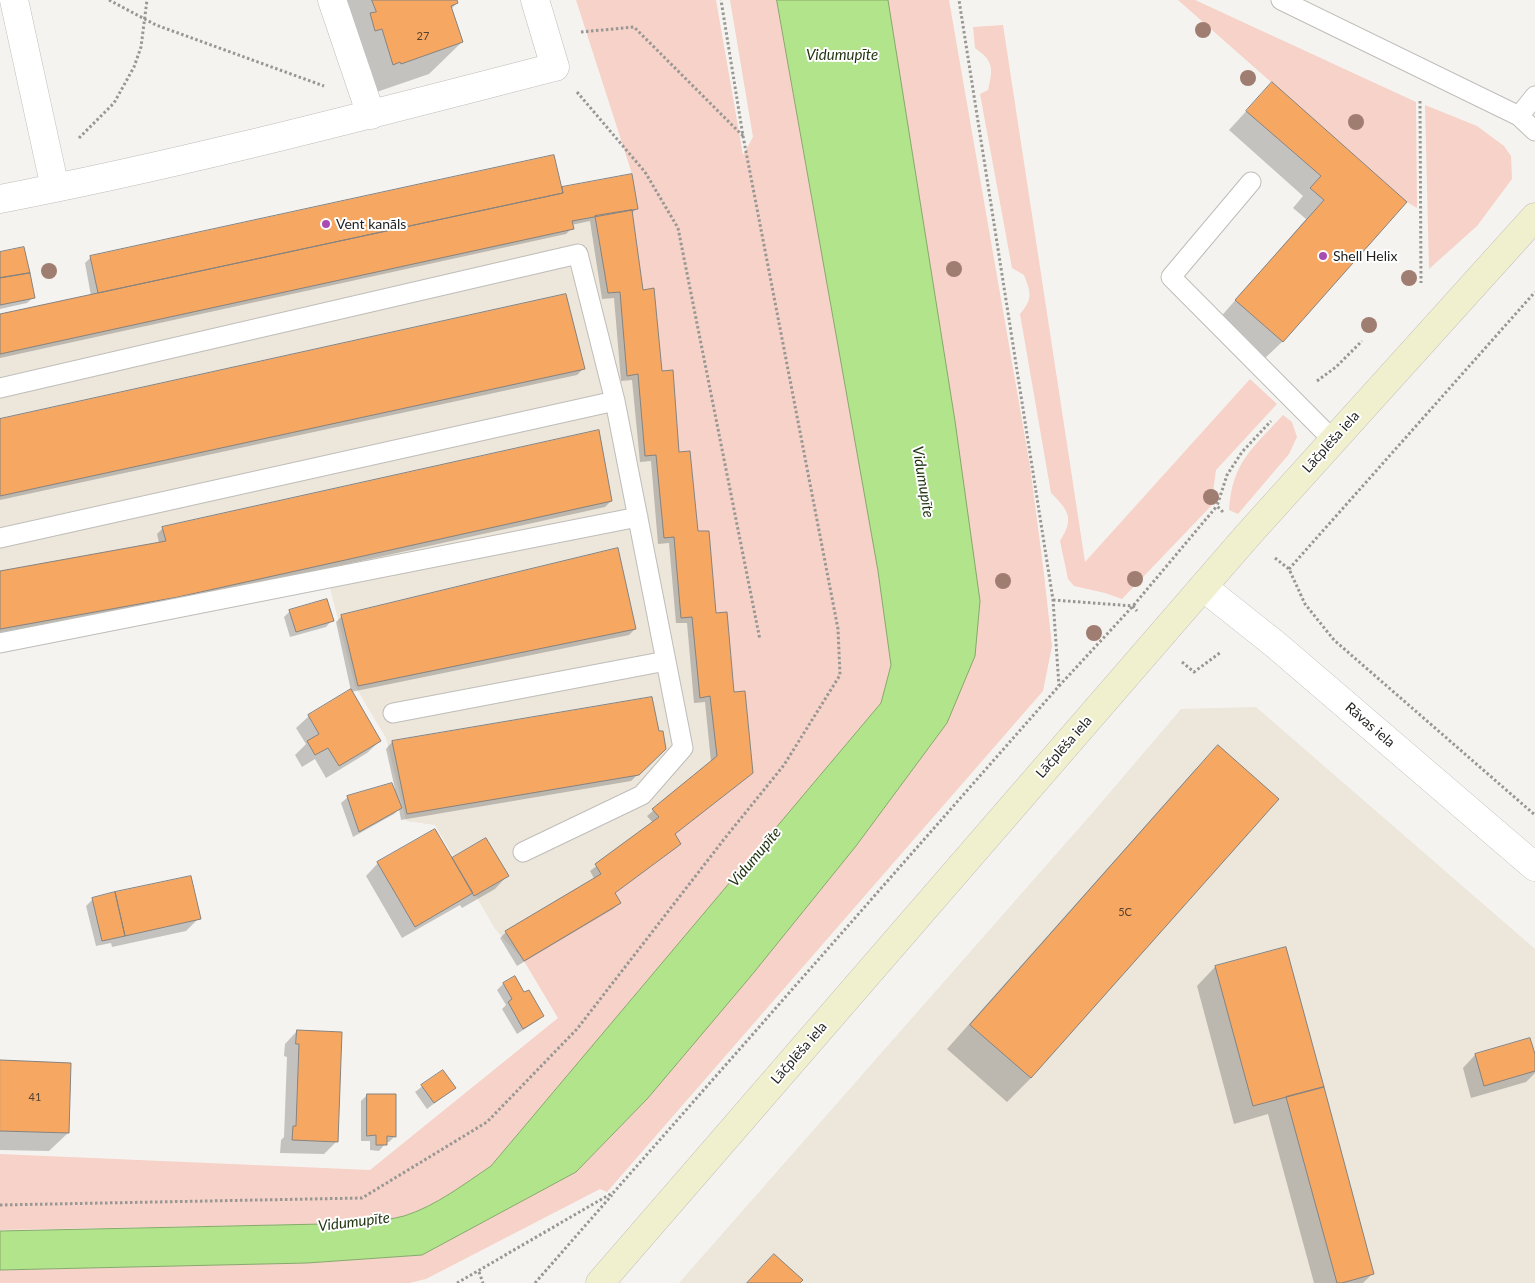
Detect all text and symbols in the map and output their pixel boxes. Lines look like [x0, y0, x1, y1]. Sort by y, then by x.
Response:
house number: 27 [417, 29, 429, 43]
water label: Vidumupīte [806, 46, 878, 64]
place label: Vent kanāls [336, 216, 406, 232]
marker: Vent kanāls [320, 218, 332, 230]
place label: Shell Helix [1333, 248, 1397, 264]
marker: Shell Helix [1317, 250, 1329, 262]
street label: Lāčplēša iela [1299, 408, 1363, 476]
water label: Vidumupīte [908, 445, 938, 519]
street label: Rāvas iela [1342, 699, 1398, 751]
street label: Lāčplēša iela [1032, 712, 1096, 782]
water label: Vidumupīte [725, 824, 785, 890]
house number: 5C [1118, 905, 1132, 919]
street label: Lāčplēša iela [767, 1018, 831, 1088]
house number: 41 [29, 1090, 41, 1104]
water label: Vidumupīte [317, 1209, 391, 1235]

